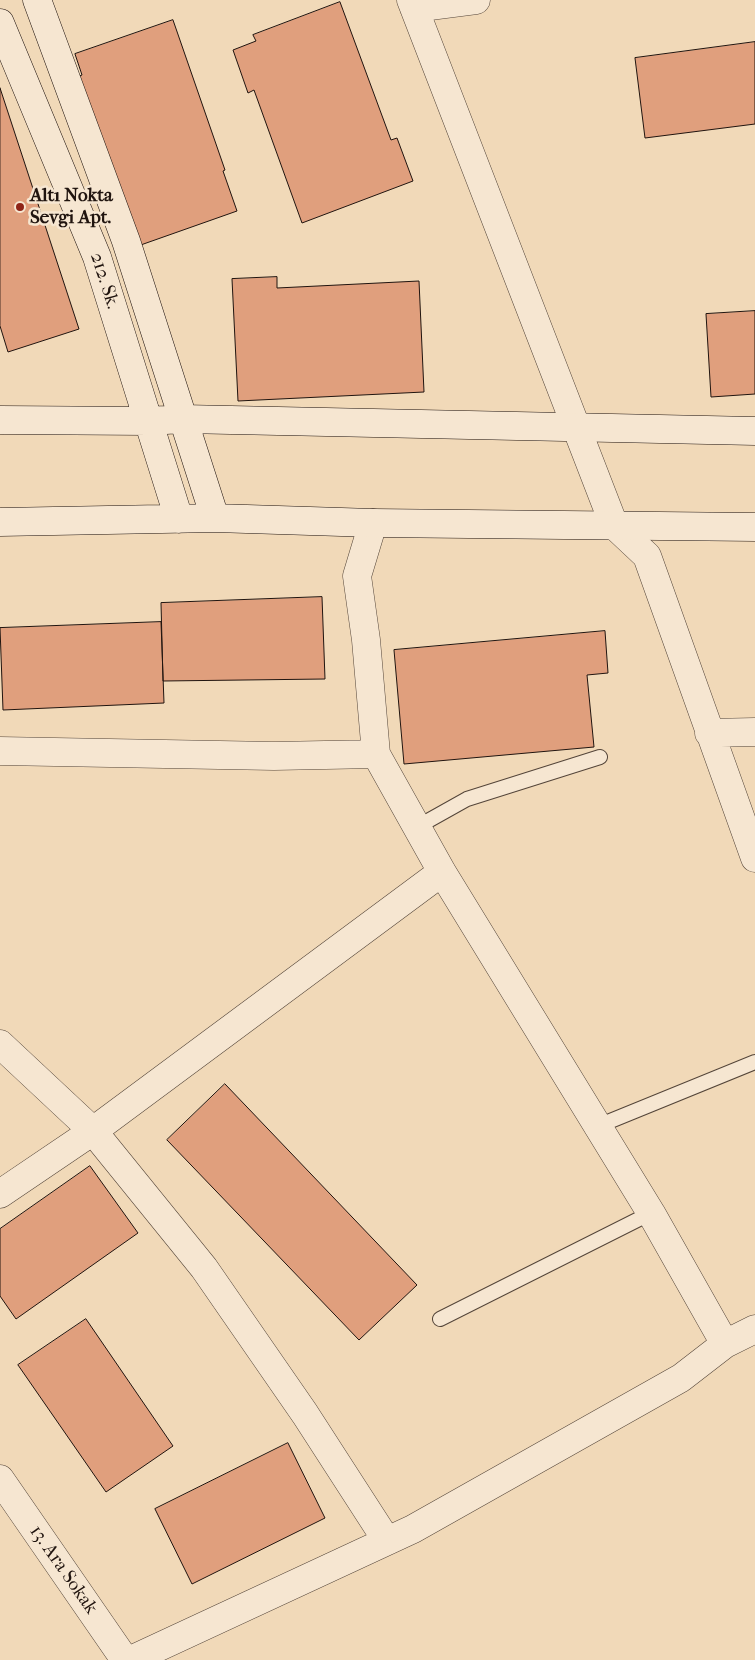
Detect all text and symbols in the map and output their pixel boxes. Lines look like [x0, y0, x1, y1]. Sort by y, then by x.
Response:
place label: Altı Nokta Sevgi Apt. [30, 185, 113, 229]
marker: Altı Nokta Sevgi Apt. [14, 201, 26, 213]
street label: 212. Sk. [84, 250, 124, 312]
street label: 13. Ara Sokak [24, 1521, 102, 1619]

